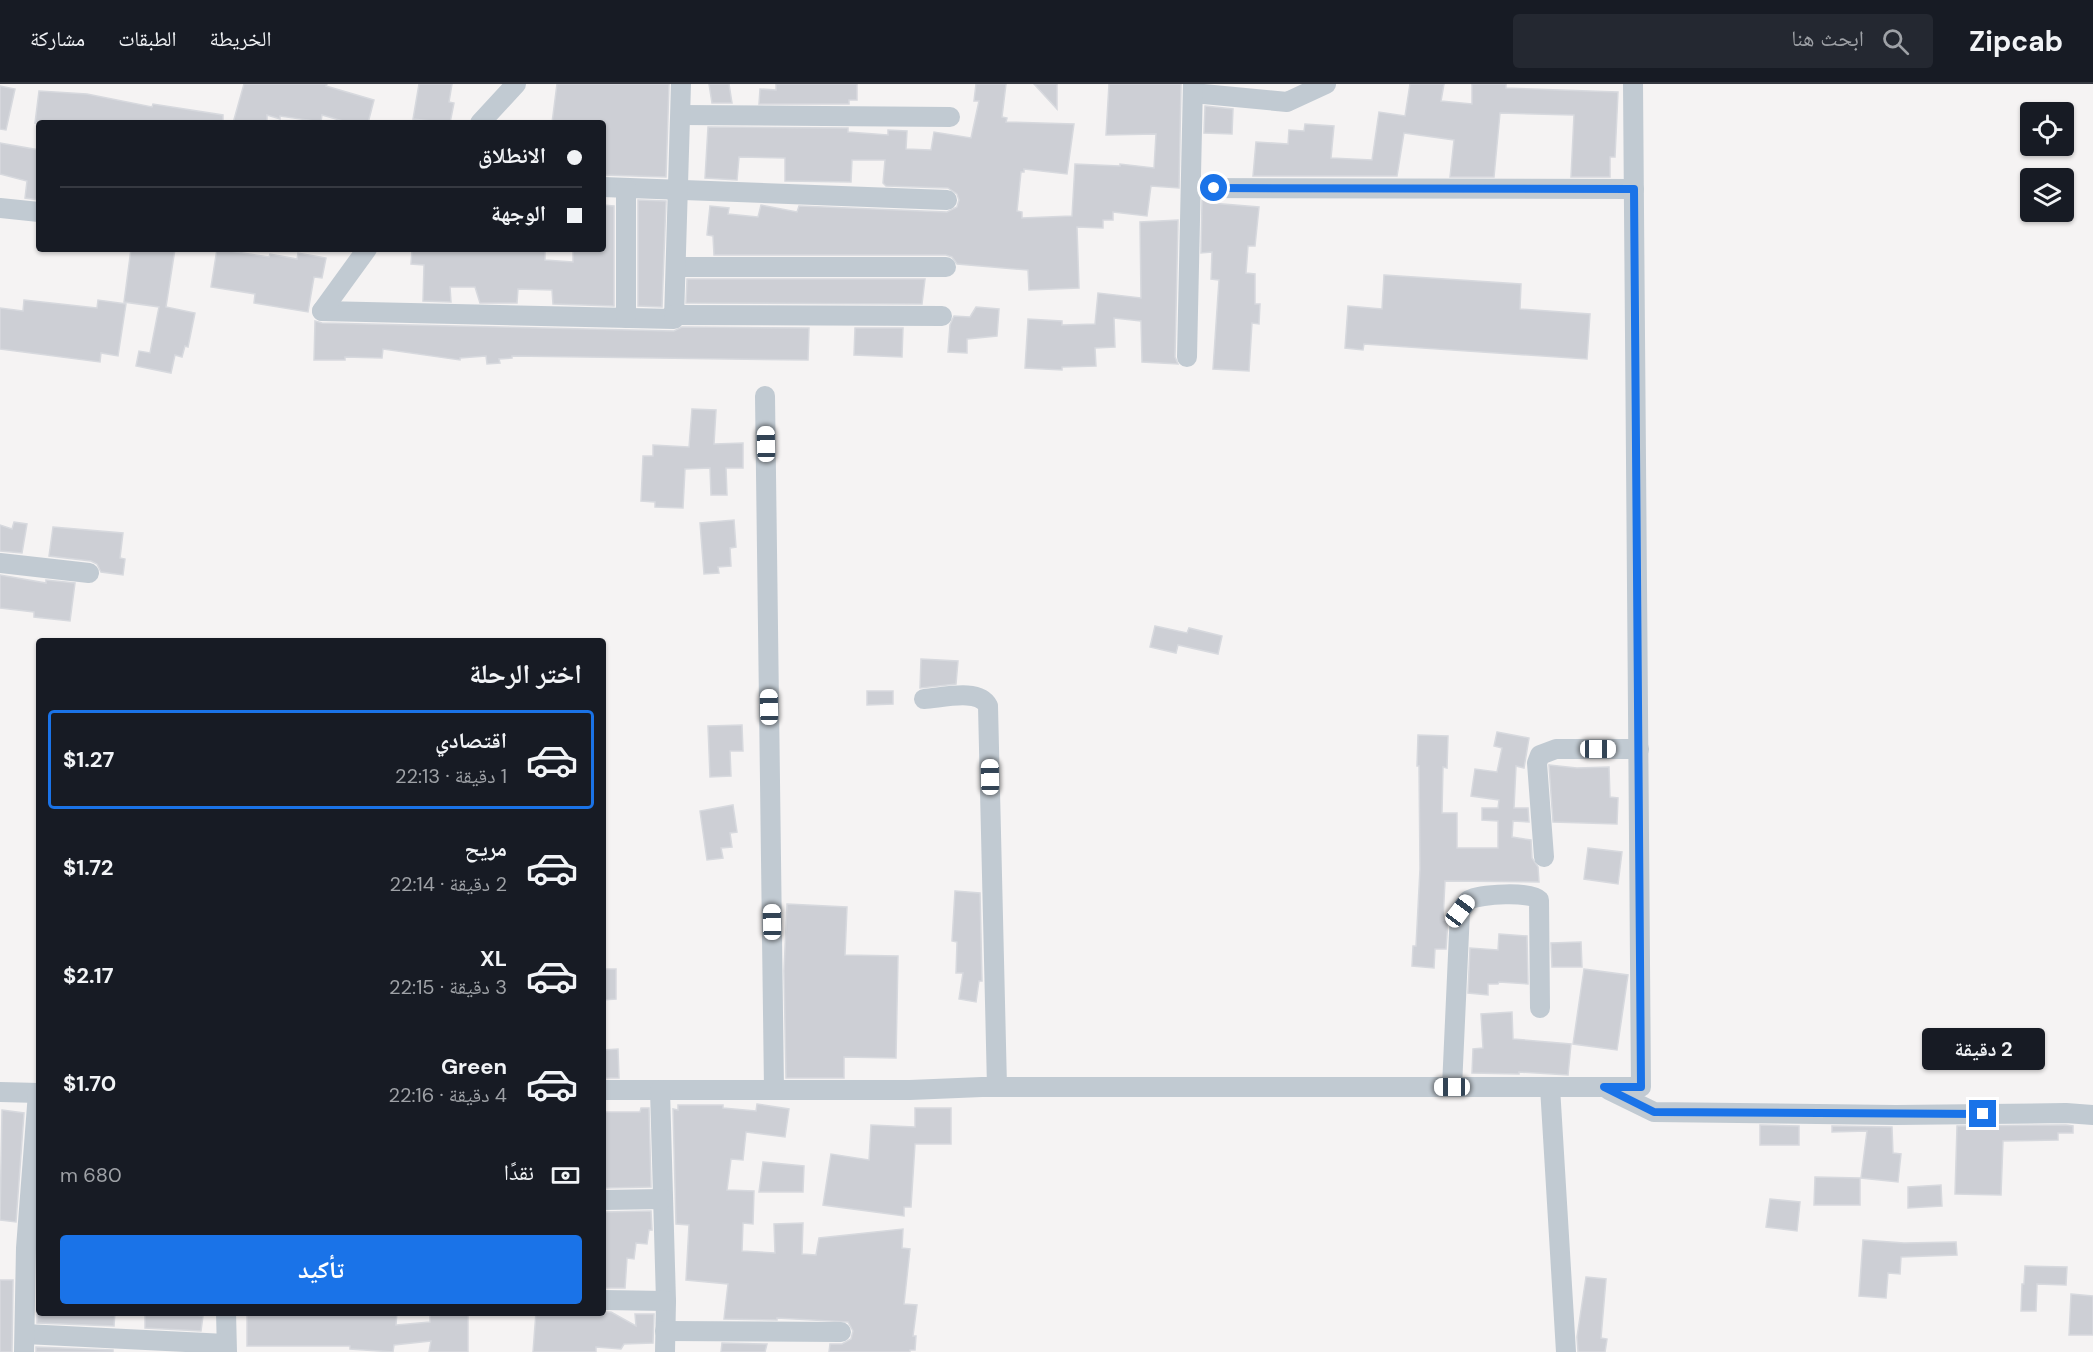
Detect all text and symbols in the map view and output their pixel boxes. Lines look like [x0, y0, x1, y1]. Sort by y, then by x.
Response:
search box [1513, 14, 1933, 68]
text: Zipcab [1969, 23, 2063, 60]
text: ابحث هنا [1791, 24, 1864, 53]
text: مشاركة [30, 25, 85, 53]
text: الطبقات [118, 25, 177, 53]
text: الخريطة [210, 25, 271, 53]
icon: search [1879, 25, 1912, 58]
map controls [2020, 102, 2074, 222]
button: locate [2020, 102, 2074, 156]
text: الانطلاق [478, 141, 546, 170]
button: layers [2020, 168, 2074, 222]
route start [1200, 174, 1227, 201]
text: الوجهة [491, 199, 546, 228]
car [757, 426, 775, 462]
text: اختر الرحلة [469, 656, 582, 691]
car [760, 689, 778, 725]
text: اقتصادي [435, 726, 507, 755]
icon: car [525, 733, 579, 787]
car [1580, 740, 1616, 758]
text: $1.27 [63, 745, 114, 774]
car [981, 759, 999, 795]
text: 1 دقيقة · 22:13 [395, 763, 507, 789]
text: مريح [464, 834, 507, 863]
icon: car [525, 841, 579, 895]
text: $1.72 [63, 853, 113, 882]
text: 2 دقيقة · 22:14 [389, 871, 507, 897]
car [1442, 891, 1478, 931]
car [763, 904, 781, 940]
text: XL [480, 944, 507, 973]
icon: car [525, 949, 579, 1003]
text: $2.17 [63, 961, 114, 990]
text: 3 دقيقة · 22:15 [389, 974, 507, 1000]
callout: 2 دقيقة [1922, 1027, 2044, 1069]
text: 2 دقيقة [1954, 1036, 2013, 1062]
text: Green [441, 1052, 507, 1081]
icon: car [525, 1057, 579, 1111]
text: $1.70 [63, 1069, 116, 1098]
car [1434, 1078, 1470, 1096]
text: 4 دقيقة · 22:16 [388, 1082, 507, 1108]
route end [1969, 1100, 1996, 1127]
text: نقدًا [504, 1158, 534, 1187]
icon: cash [549, 1159, 582, 1192]
text: 680 m [60, 1162, 122, 1188]
button: تأكيد [60, 1235, 582, 1304]

